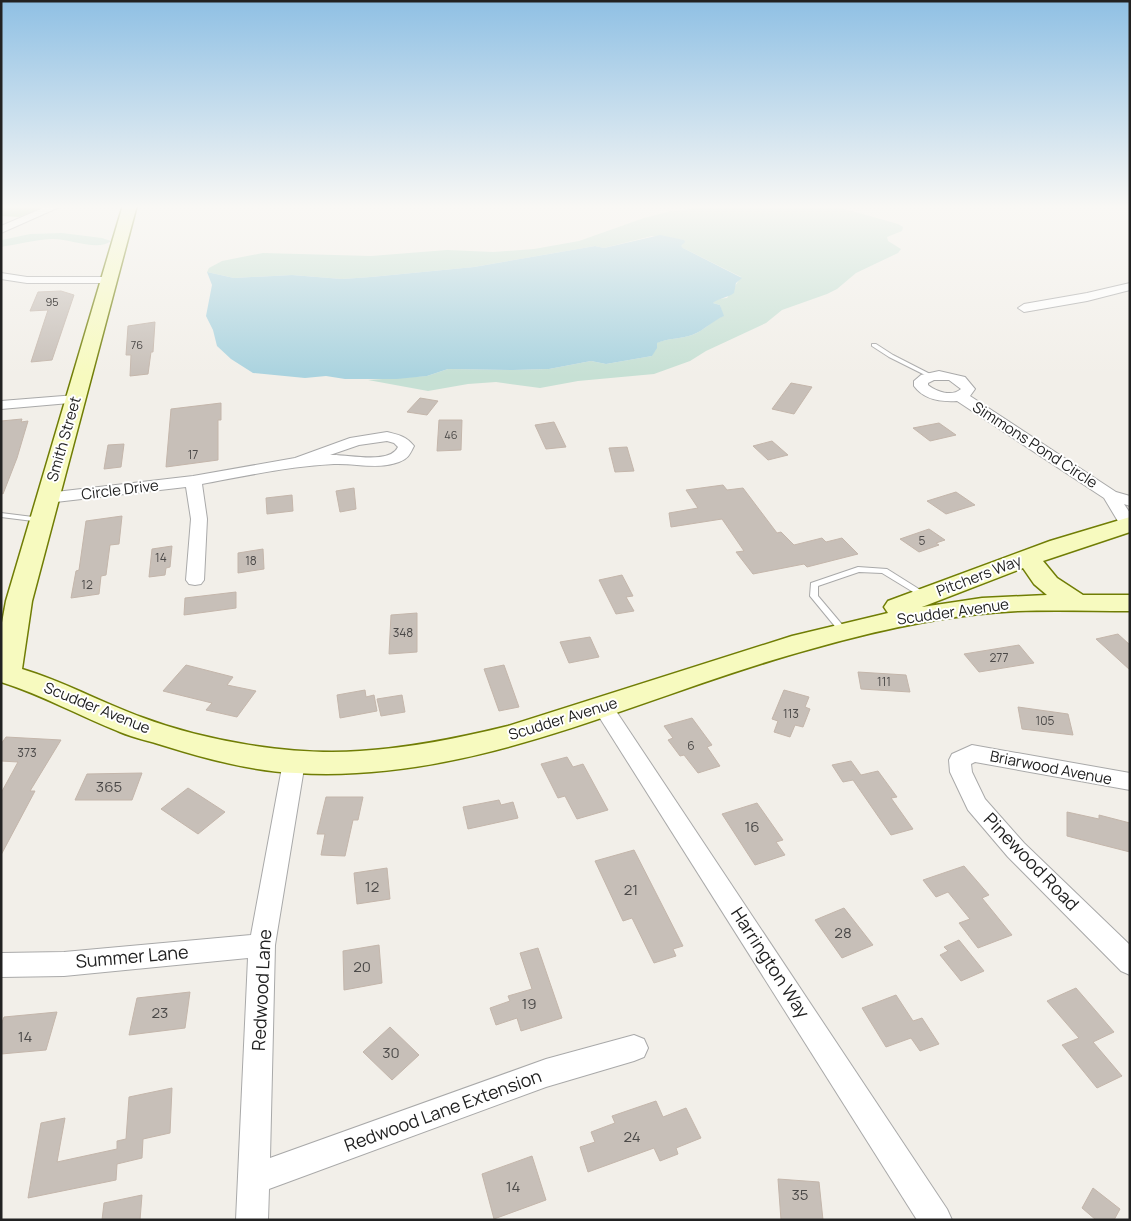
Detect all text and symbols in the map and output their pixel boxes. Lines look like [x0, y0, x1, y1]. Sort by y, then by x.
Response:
house number: 95 [45, 294, 59, 309]
house number: 76 [131, 337, 143, 352]
street label: Smith Street [41, 394, 86, 484]
street label: Simmons Pond Circle [969, 396, 1102, 493]
house number: 46 [444, 427, 458, 442]
house number: 17 [188, 446, 198, 463]
street label: Circle Drive [80, 474, 160, 505]
house number: 5 [919, 532, 926, 549]
house number: 14 [155, 549, 167, 566]
street label: Pitchers Way [933, 550, 1024, 601]
house number: 18 [245, 552, 257, 569]
house number: 12 [81, 576, 93, 593]
street label: Scudder Avenue [896, 593, 1010, 630]
house number: 348 [393, 624, 413, 641]
house number: 277 [989, 649, 1009, 666]
house number: 111 [877, 673, 891, 690]
street label: Scudder Avenue [41, 677, 154, 738]
street label: Scudder Avenue [506, 692, 620, 745]
house number: 113 [783, 705, 799, 722]
house number: 105 [1036, 712, 1055, 729]
house number: 6 [687, 737, 695, 754]
house number: 373 [17, 744, 37, 761]
street label: Briarwood Avenue [988, 745, 1114, 790]
house number: 365 [96, 776, 122, 797]
street label: Pinewood Road [979, 807, 1085, 916]
house number: 16 [744, 816, 760, 837]
house number: 12 [365, 876, 379, 897]
house number: 21 [624, 879, 638, 900]
street label: Harrington Way [726, 902, 816, 1023]
house number: 28 [834, 922, 852, 943]
street label: Redwood Lane [246, 928, 276, 1051]
street label: Summer Lane [74, 939, 189, 973]
house number: 20 [353, 956, 371, 977]
house number: 19 [521, 993, 537, 1014]
house number: 23 [152, 1002, 168, 1023]
house number: 14 [18, 1026, 32, 1047]
house number: 30 [382, 1042, 400, 1063]
street label: Redwood Lane Extension [341, 1063, 545, 1157]
house number: 24 [623, 1126, 641, 1147]
house number: 14 [506, 1176, 520, 1197]
house number: 35 [792, 1184, 808, 1205]

